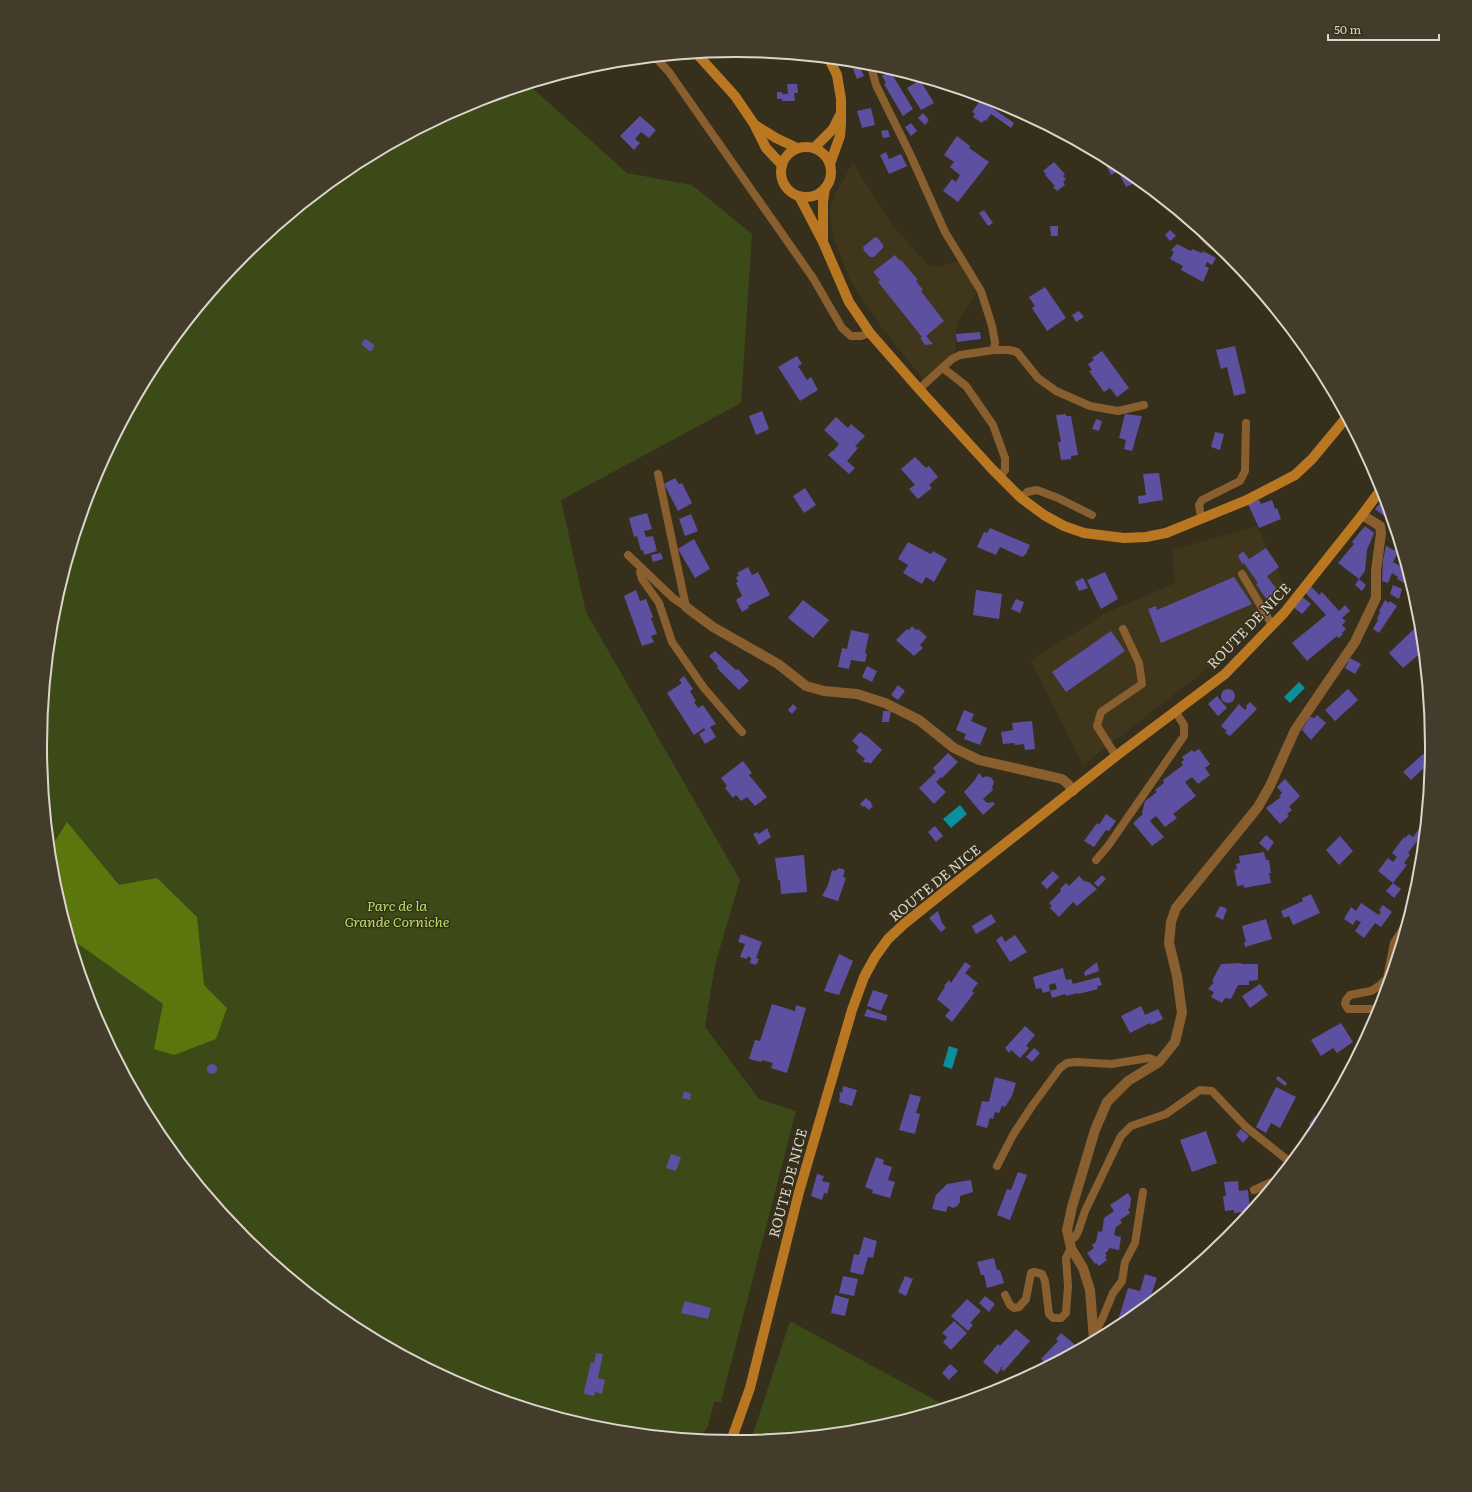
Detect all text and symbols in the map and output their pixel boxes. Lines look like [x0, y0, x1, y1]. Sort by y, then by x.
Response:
scale bar [1328, 16, 1439, 42]
text: 50 m [1334, 20, 1361, 38]
street label: ROUTE DE NICE [1202, 578, 1295, 673]
street label: ROUTE DE NICE [884, 839, 984, 925]
park label: Parc de la Grande Corniche [345, 895, 450, 931]
street label: ROUTE DE NICE [763, 1126, 811, 1240]

